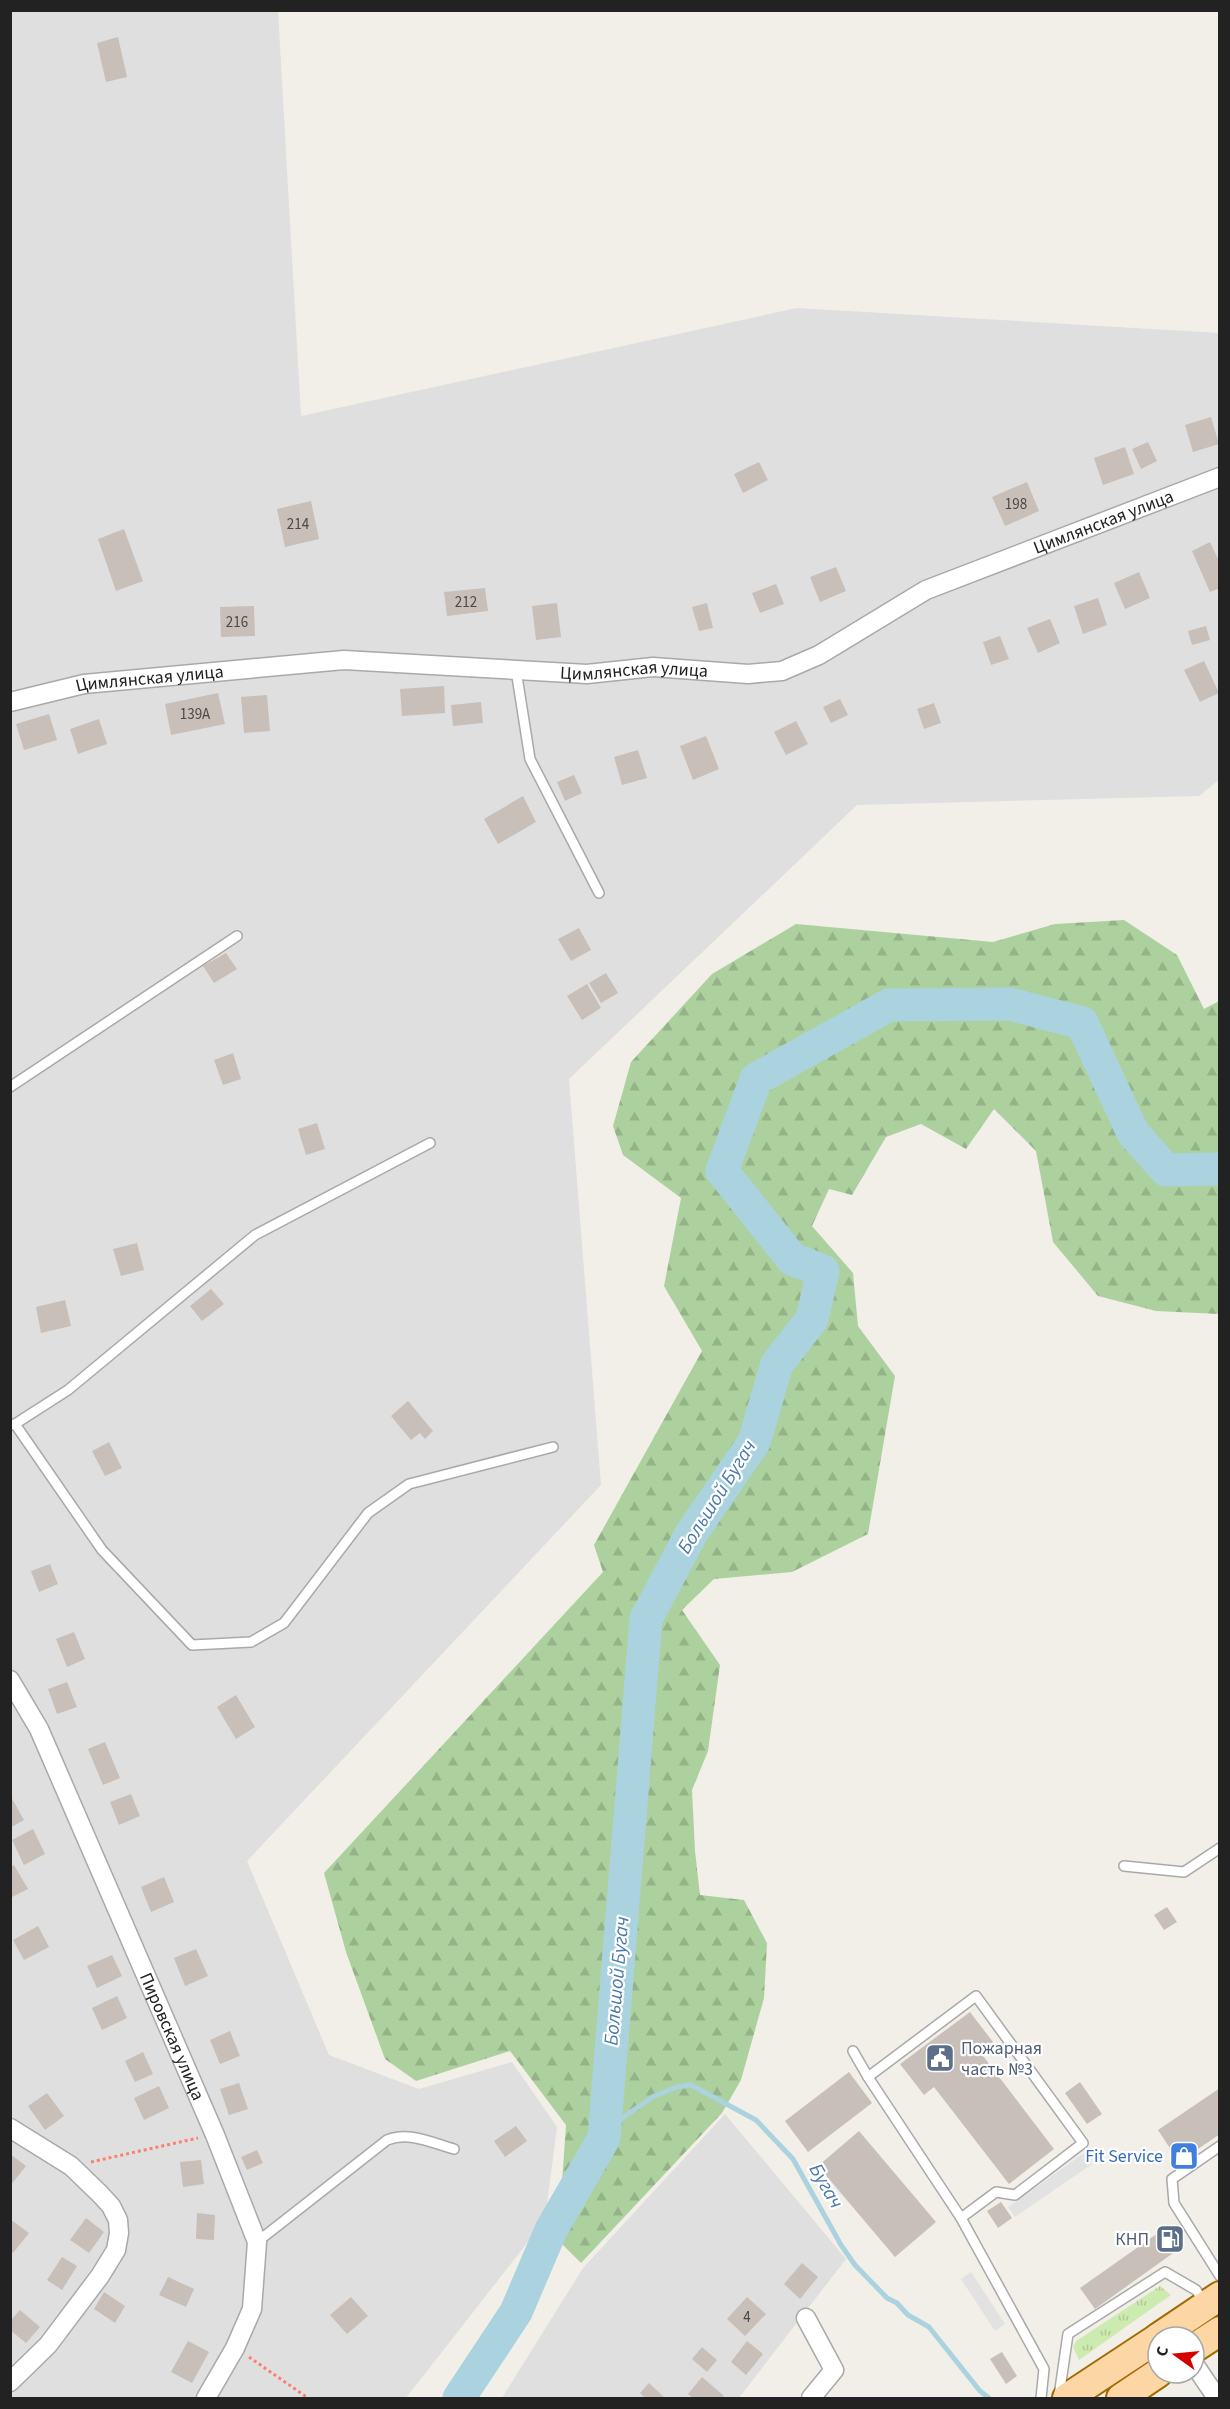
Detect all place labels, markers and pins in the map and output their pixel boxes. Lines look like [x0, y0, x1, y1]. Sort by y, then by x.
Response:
place label: Пожарная часть №3 [961, 2036, 1042, 2082]
public building icon: Пожарная часть №3 [924, 2042, 956, 2074]
shop icon: Fit Service [1168, 2140, 1200, 2172]
place label: Fit Service [1085, 2144, 1163, 2169]
fuel station icon: КНП [1154, 2223, 1186, 2255]
place label: КНП [1115, 2227, 1149, 2252]

